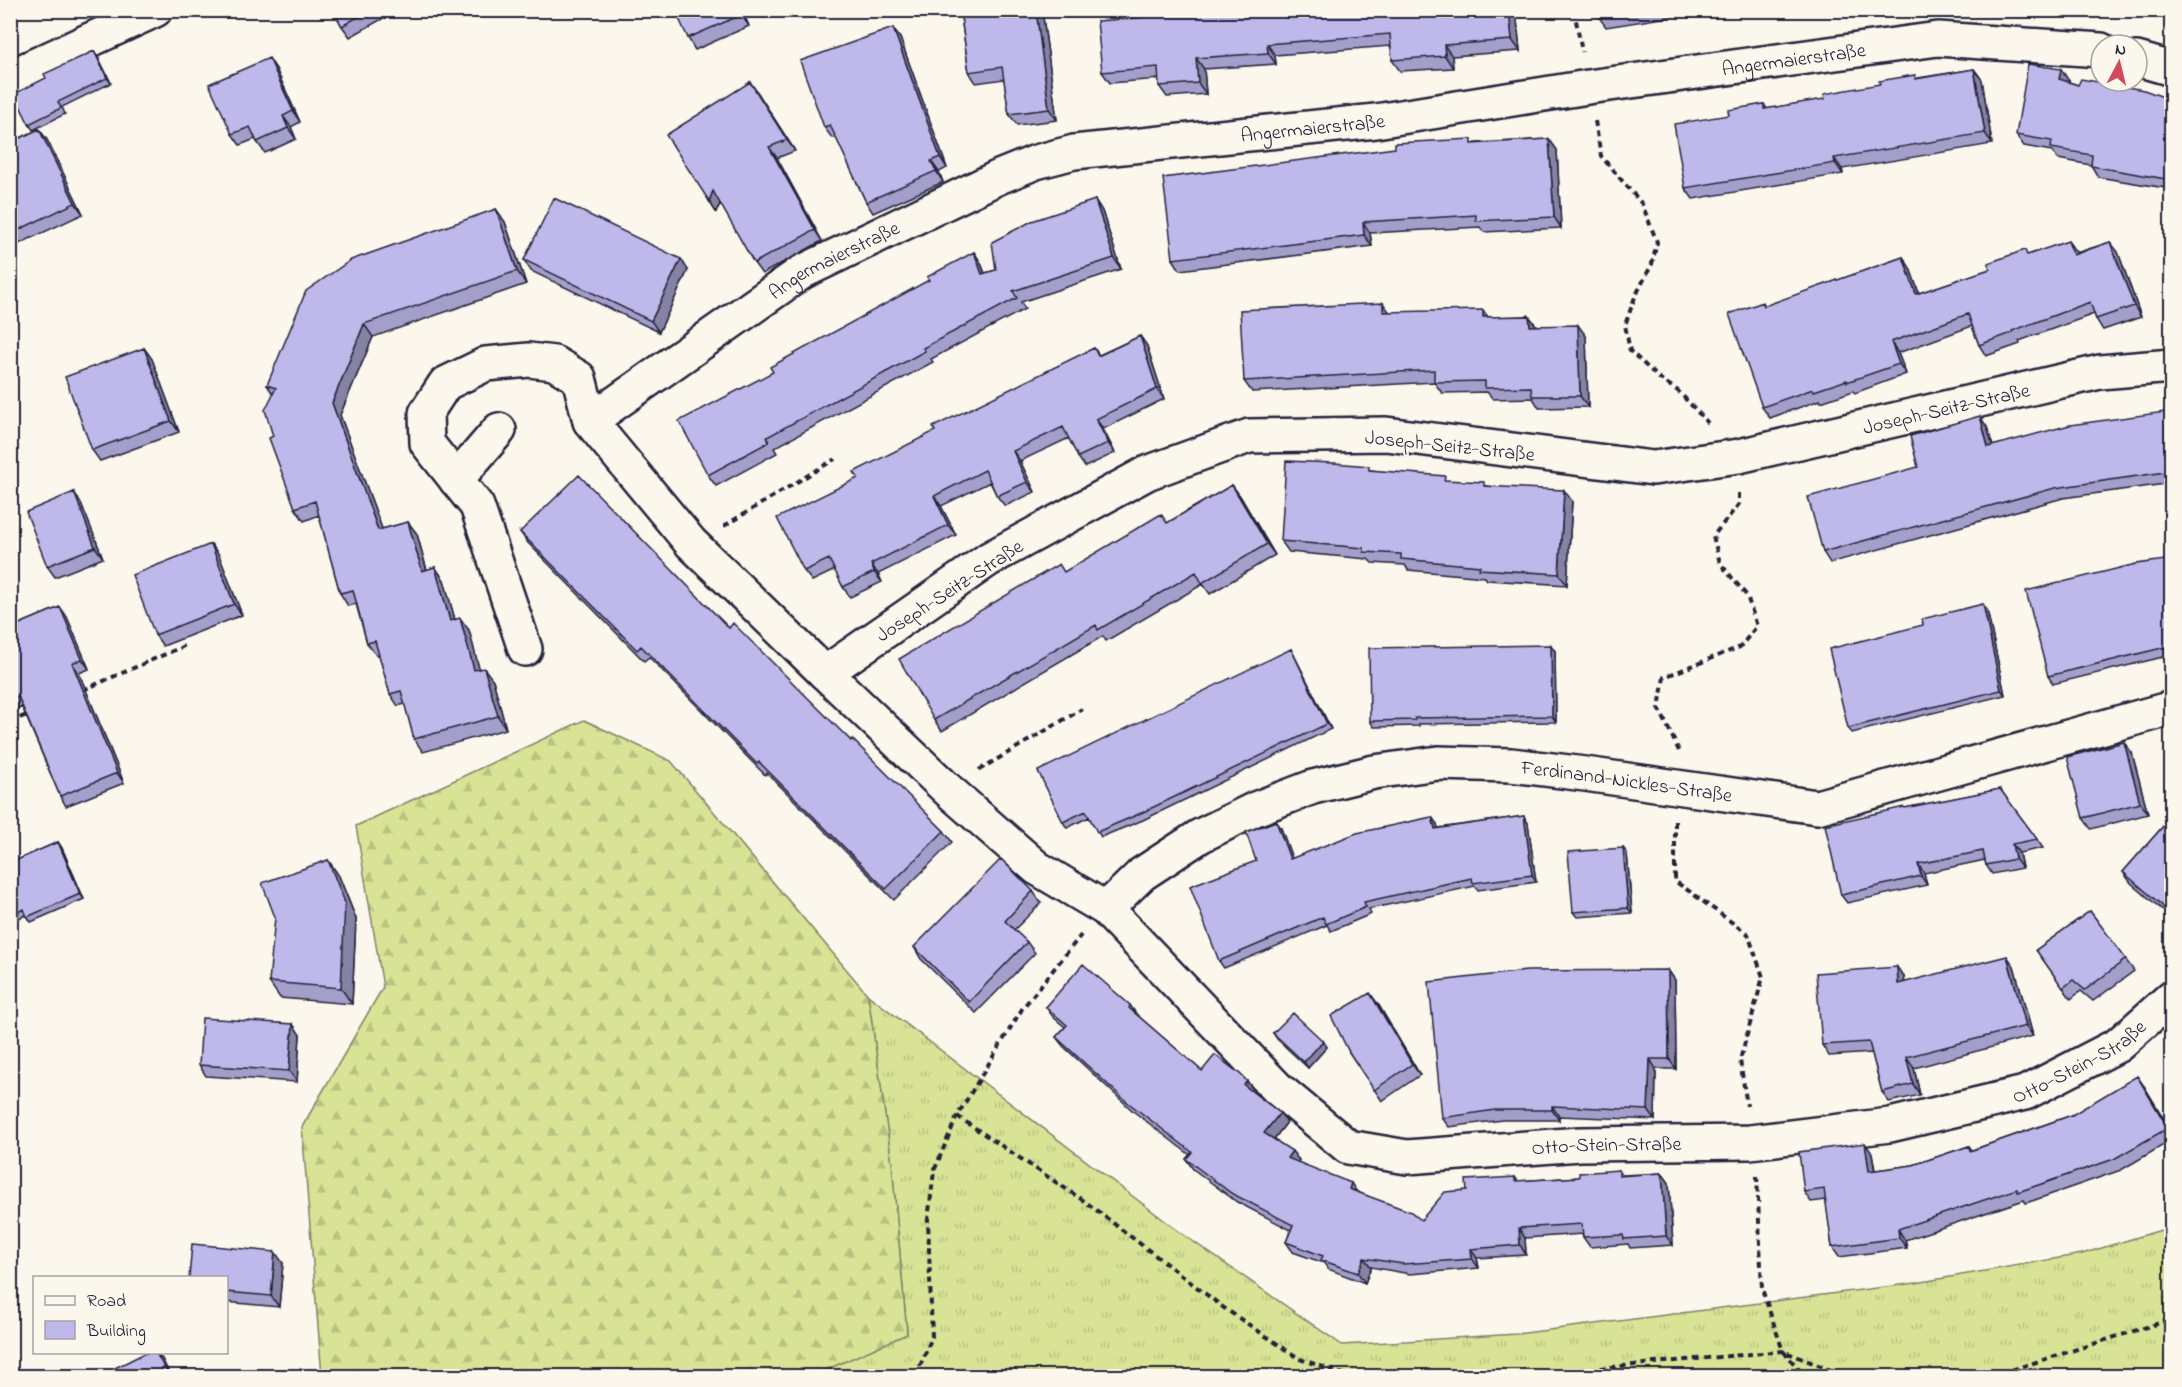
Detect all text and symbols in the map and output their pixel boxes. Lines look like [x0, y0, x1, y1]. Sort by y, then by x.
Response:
north arrow [2089, 33, 2149, 93]
street label: Angermaierstraße [1720, 37, 1868, 85]
text: N [2114, 38, 2128, 63]
street label: Angermaierstraße [1239, 108, 1387, 152]
street label: Angermaierstraße [763, 215, 905, 308]
street label: Joseph-Seitz-Straße [1860, 377, 2033, 444]
street label: Joseph-Seitz-Straße [1363, 424, 1536, 471]
street label: Joseph-Seitz-Straße [871, 533, 1030, 651]
street label: Ferdinand-Nickles-Straße [1518, 754, 1734, 812]
street label: Otto-Stein-Straße [2010, 1014, 2154, 1112]
street label: Otto-Stein-Straße [1531, 1131, 1682, 1165]
legend [33, 1276, 228, 1354]
text: Road [87, 1289, 126, 1315]
text: Building [86, 1319, 146, 1346]

